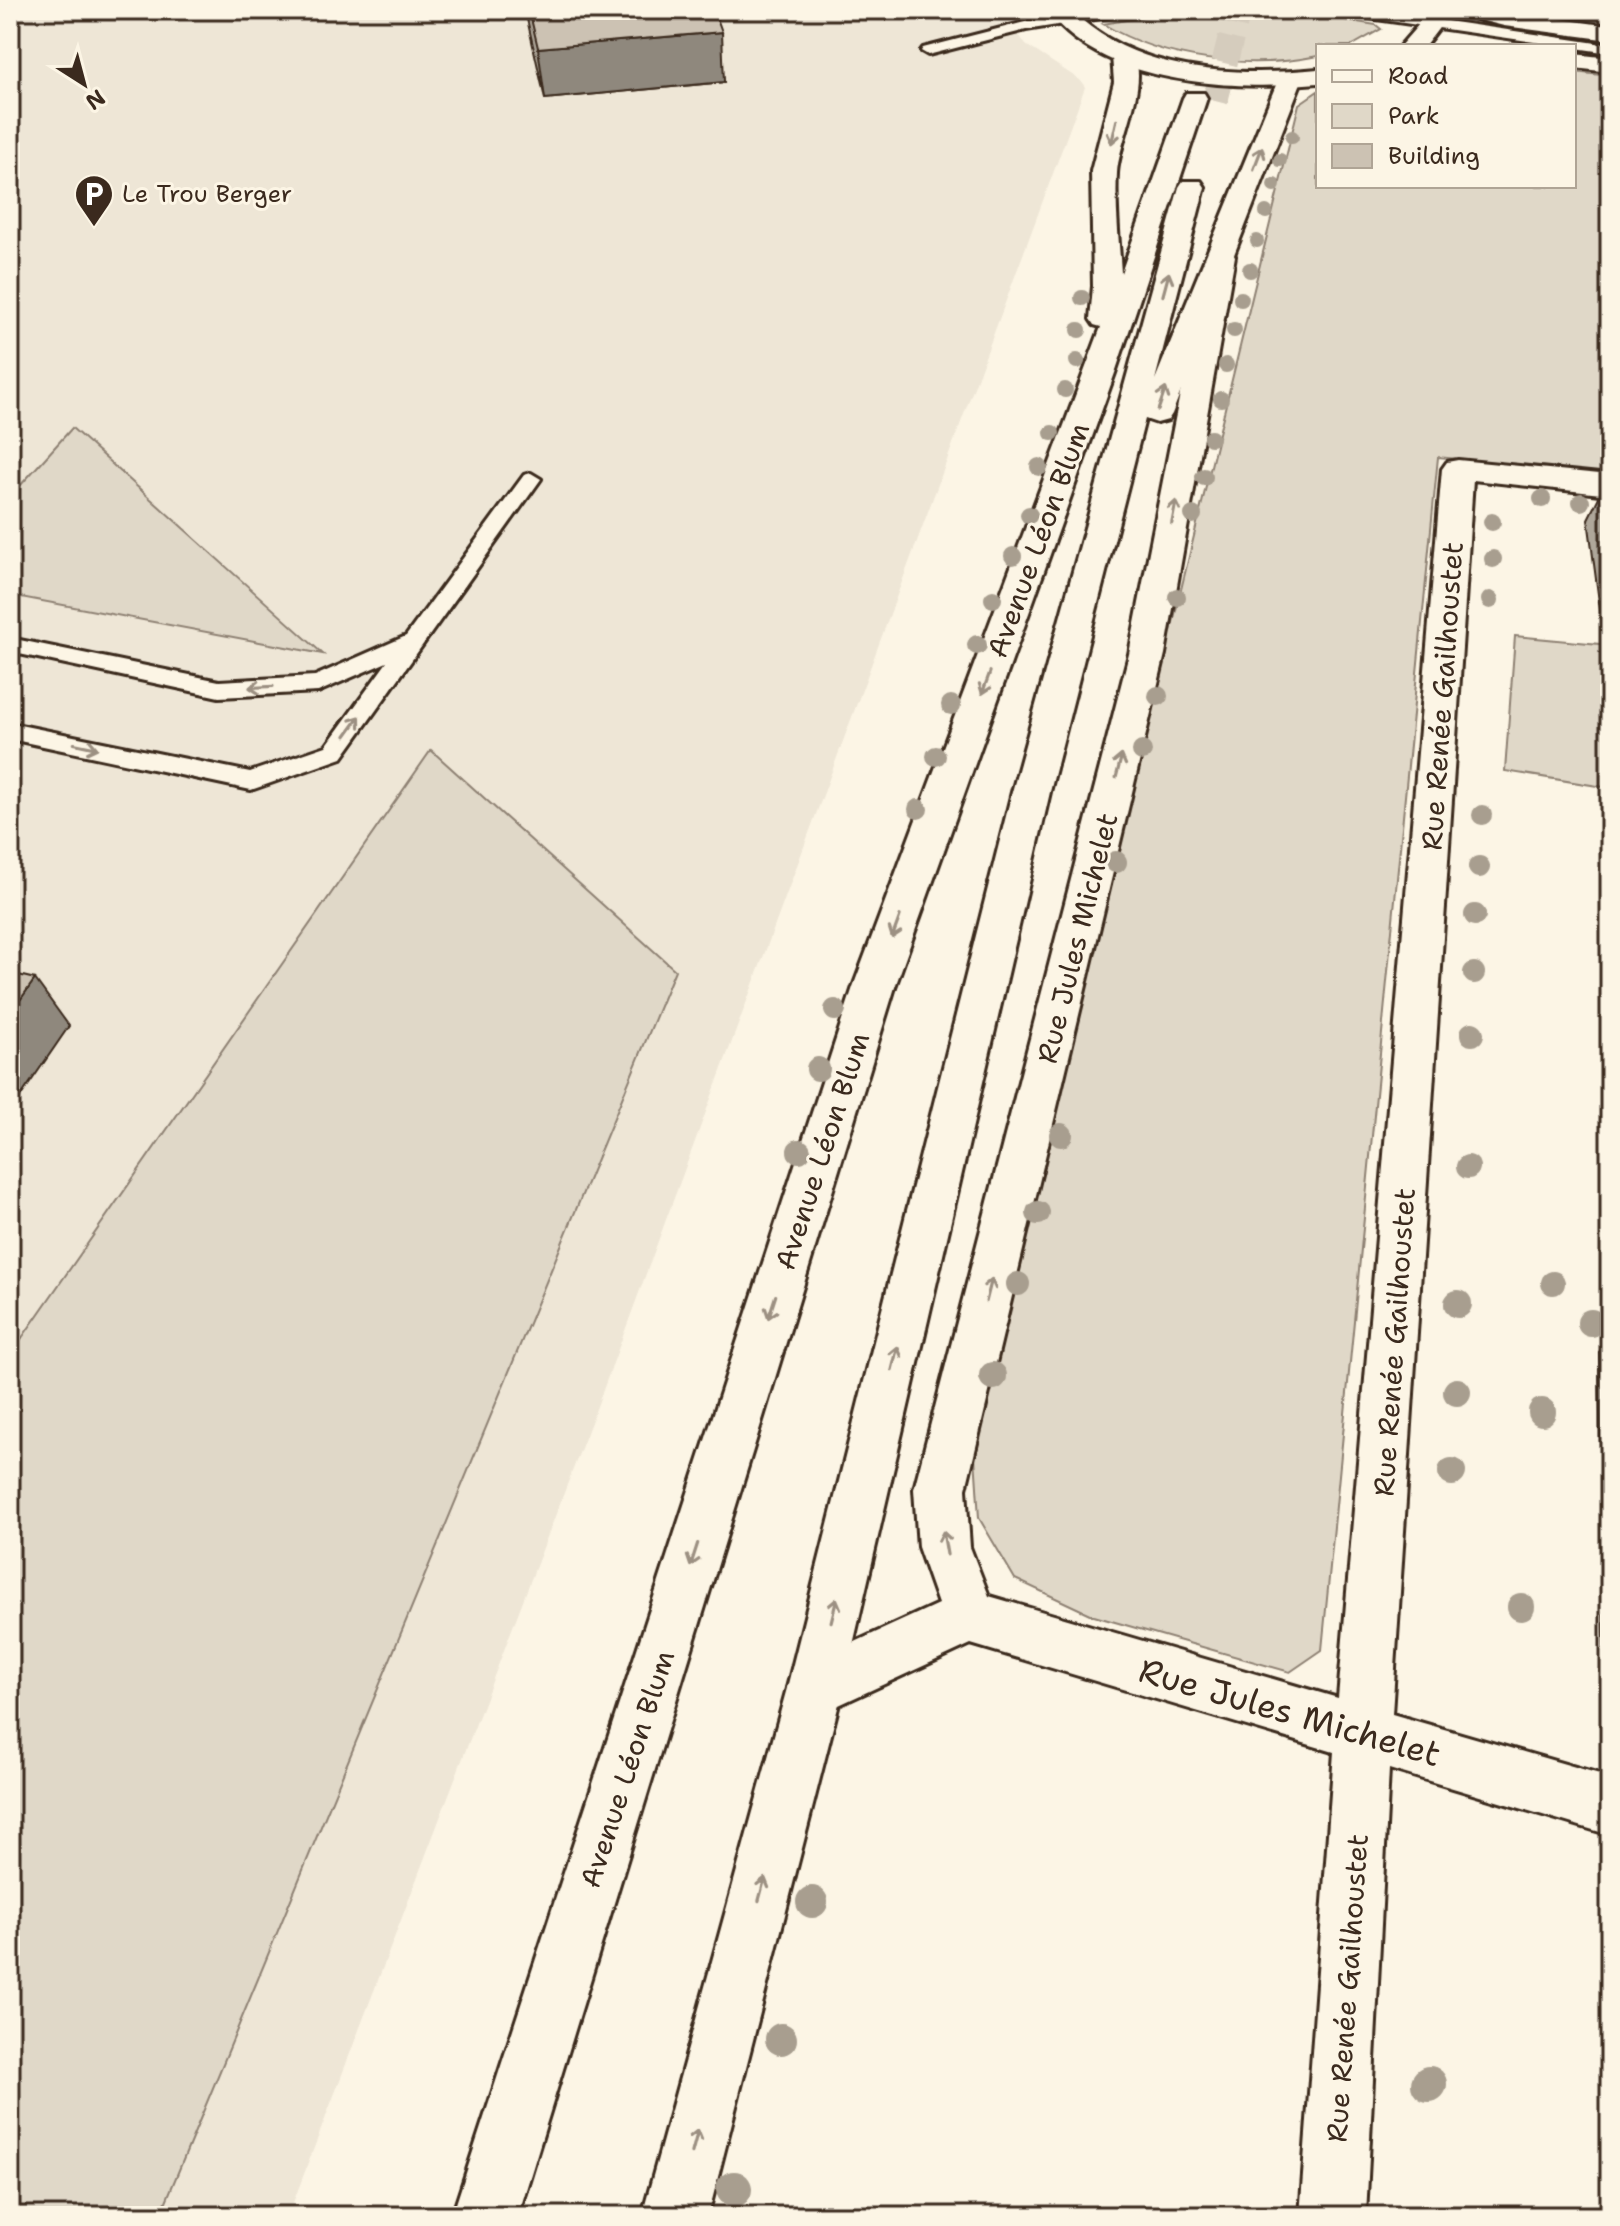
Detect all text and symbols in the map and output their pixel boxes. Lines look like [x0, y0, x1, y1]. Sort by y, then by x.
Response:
north arrow [44, 44, 124, 124]
legend [1316, 44, 1576, 188]
text: Road [1388, 60, 1448, 92]
text: N [80, 83, 111, 117]
text: Park [1388, 100, 1440, 132]
one-way arrow [1105, 119, 1120, 145]
text: Building [1388, 140, 1480, 172]
one-way arrow [1252, 146, 1266, 171]
parking icon: Le Trou Berger [73, 173, 115, 228]
place label: Le Trou Berger [122, 178, 292, 210]
one-way arrow [1160, 271, 1175, 297]
one-way arrow [1156, 387, 1171, 412]
street label: Avenue Léon Blum [978, 417, 1098, 663]
one-way arrow [1167, 499, 1182, 525]
street label: Rue Renée Gailhoustet [1412, 540, 1472, 852]
one-way arrow [978, 670, 992, 695]
one-way arrow [248, 679, 275, 694]
one-way arrow [345, 716, 361, 738]
one-way arrow [73, 740, 99, 755]
one-way arrow [1113, 753, 1128, 779]
street label: Rue Jules Michelet [1028, 809, 1126, 1067]
one-way arrow [888, 914, 902, 939]
street label: Avenue Léon Blum [766, 1027, 878, 1275]
street label: Rue Renée Gailhoustet [1364, 1186, 1424, 1498]
one-way arrow [983, 1277, 998, 1303]
one-way arrow [764, 1295, 779, 1320]
one-way arrow [888, 1345, 903, 1371]
one-way arrow [937, 1531, 952, 1557]
one-way arrow [686, 1542, 701, 1568]
one-way arrow [827, 1598, 842, 1624]
street label: Avenue Léon Blum [571, 1645, 683, 1893]
street label: Rue Jules Michelet [1134, 1647, 1446, 1777]
street label: Rue Renée Gailhoustet [1317, 1832, 1377, 2144]
one-way arrow [755, 1877, 770, 1903]
one-way arrow [688, 2128, 703, 2154]

